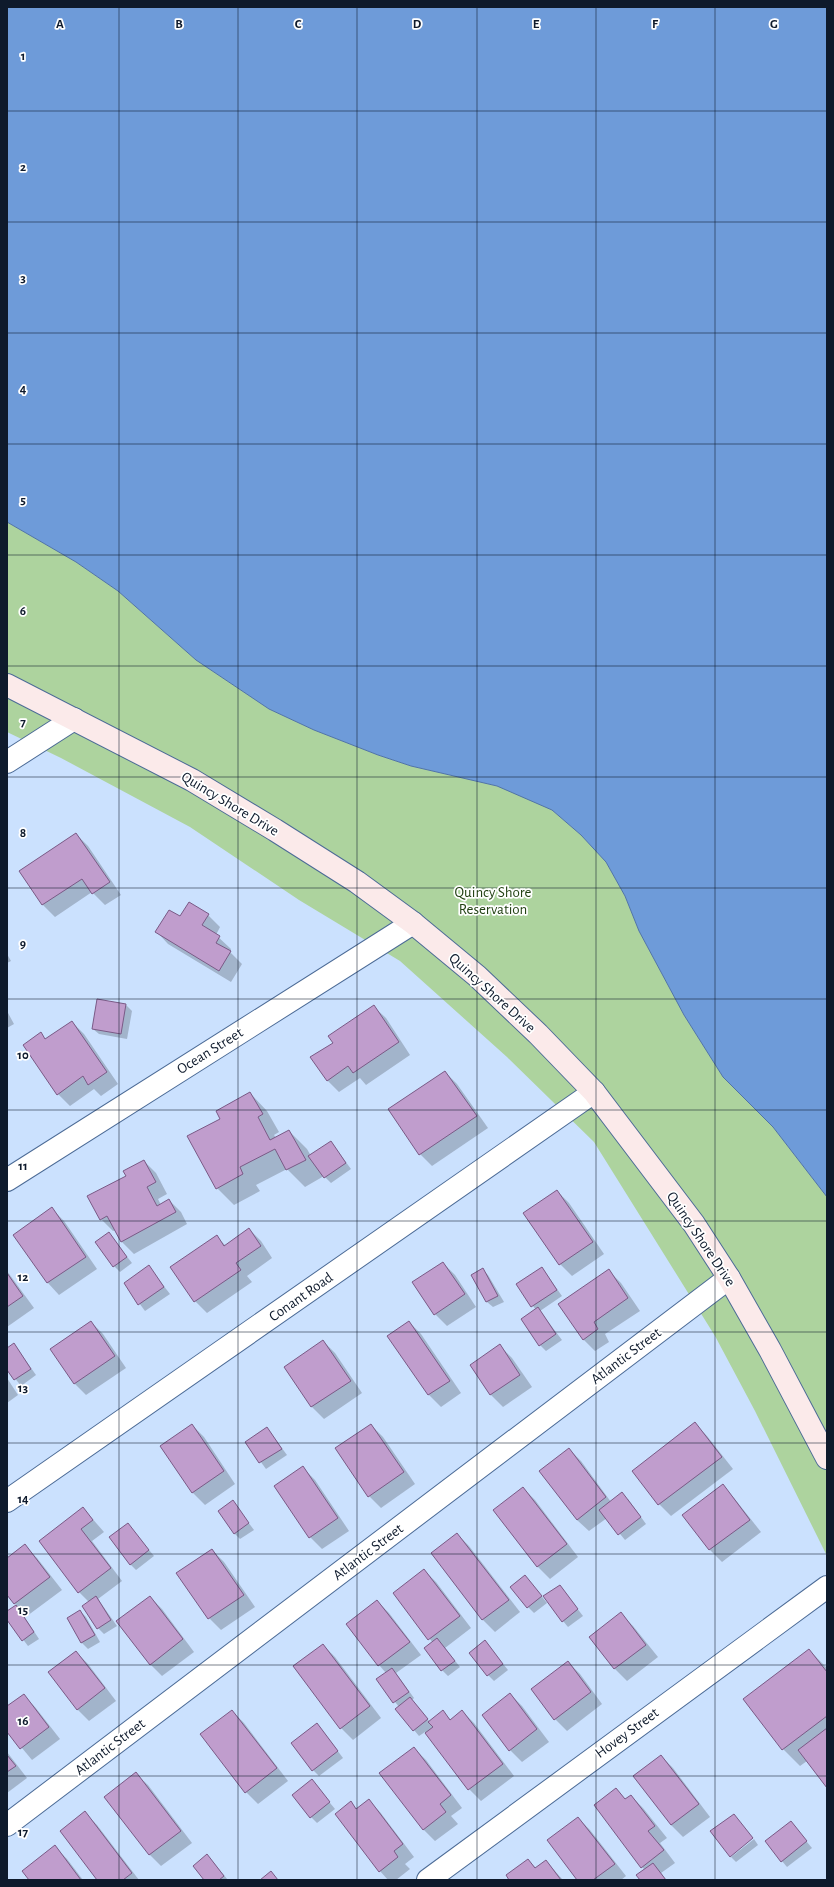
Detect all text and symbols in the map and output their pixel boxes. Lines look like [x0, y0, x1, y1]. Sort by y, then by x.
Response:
text: A [56, 18, 64, 31]
text: B [175, 18, 183, 31]
text: C [295, 18, 302, 31]
text: D [413, 18, 422, 31]
text: E [533, 18, 540, 31]
text: F [652, 18, 659, 31]
text: G [770, 18, 778, 31]
text: 1 [21, 50, 25, 63]
text: 2 [20, 161, 26, 174]
text: 3 [20, 272, 26, 285]
text: 4 [20, 383, 27, 396]
text: 5 [20, 494, 26, 507]
text: 6 [20, 605, 26, 618]
text: 7 [20, 716, 26, 729]
street label: Quincy Shore Drive [179, 769, 281, 839]
text: 8 [20, 827, 26, 840]
park label: Quincy Shore Reservation [455, 885, 532, 917]
text: 9 [20, 938, 26, 951]
street label: Quincy Shore Drive [446, 950, 538, 1036]
street label: Ocean Street [174, 1025, 246, 1077]
text: 10 [17, 1049, 29, 1062]
text: 11 [18, 1160, 28, 1173]
street label: Quincy Shore Drive [664, 1189, 738, 1289]
street label: Conant Road [266, 1269, 336, 1324]
text: 12 [18, 1271, 28, 1284]
street label: Atlantic Street [588, 1325, 664, 1387]
text: 13 [18, 1382, 29, 1395]
text: 14 [17, 1493, 29, 1506]
street label: Atlantic Street [330, 1521, 406, 1583]
text: 15 [18, 1604, 29, 1617]
street label: Hovey Street [593, 1705, 662, 1761]
text: 16 [18, 1715, 28, 1728]
street label: Atlantic Street [72, 1716, 148, 1778]
text: 17 [18, 1826, 29, 1839]

